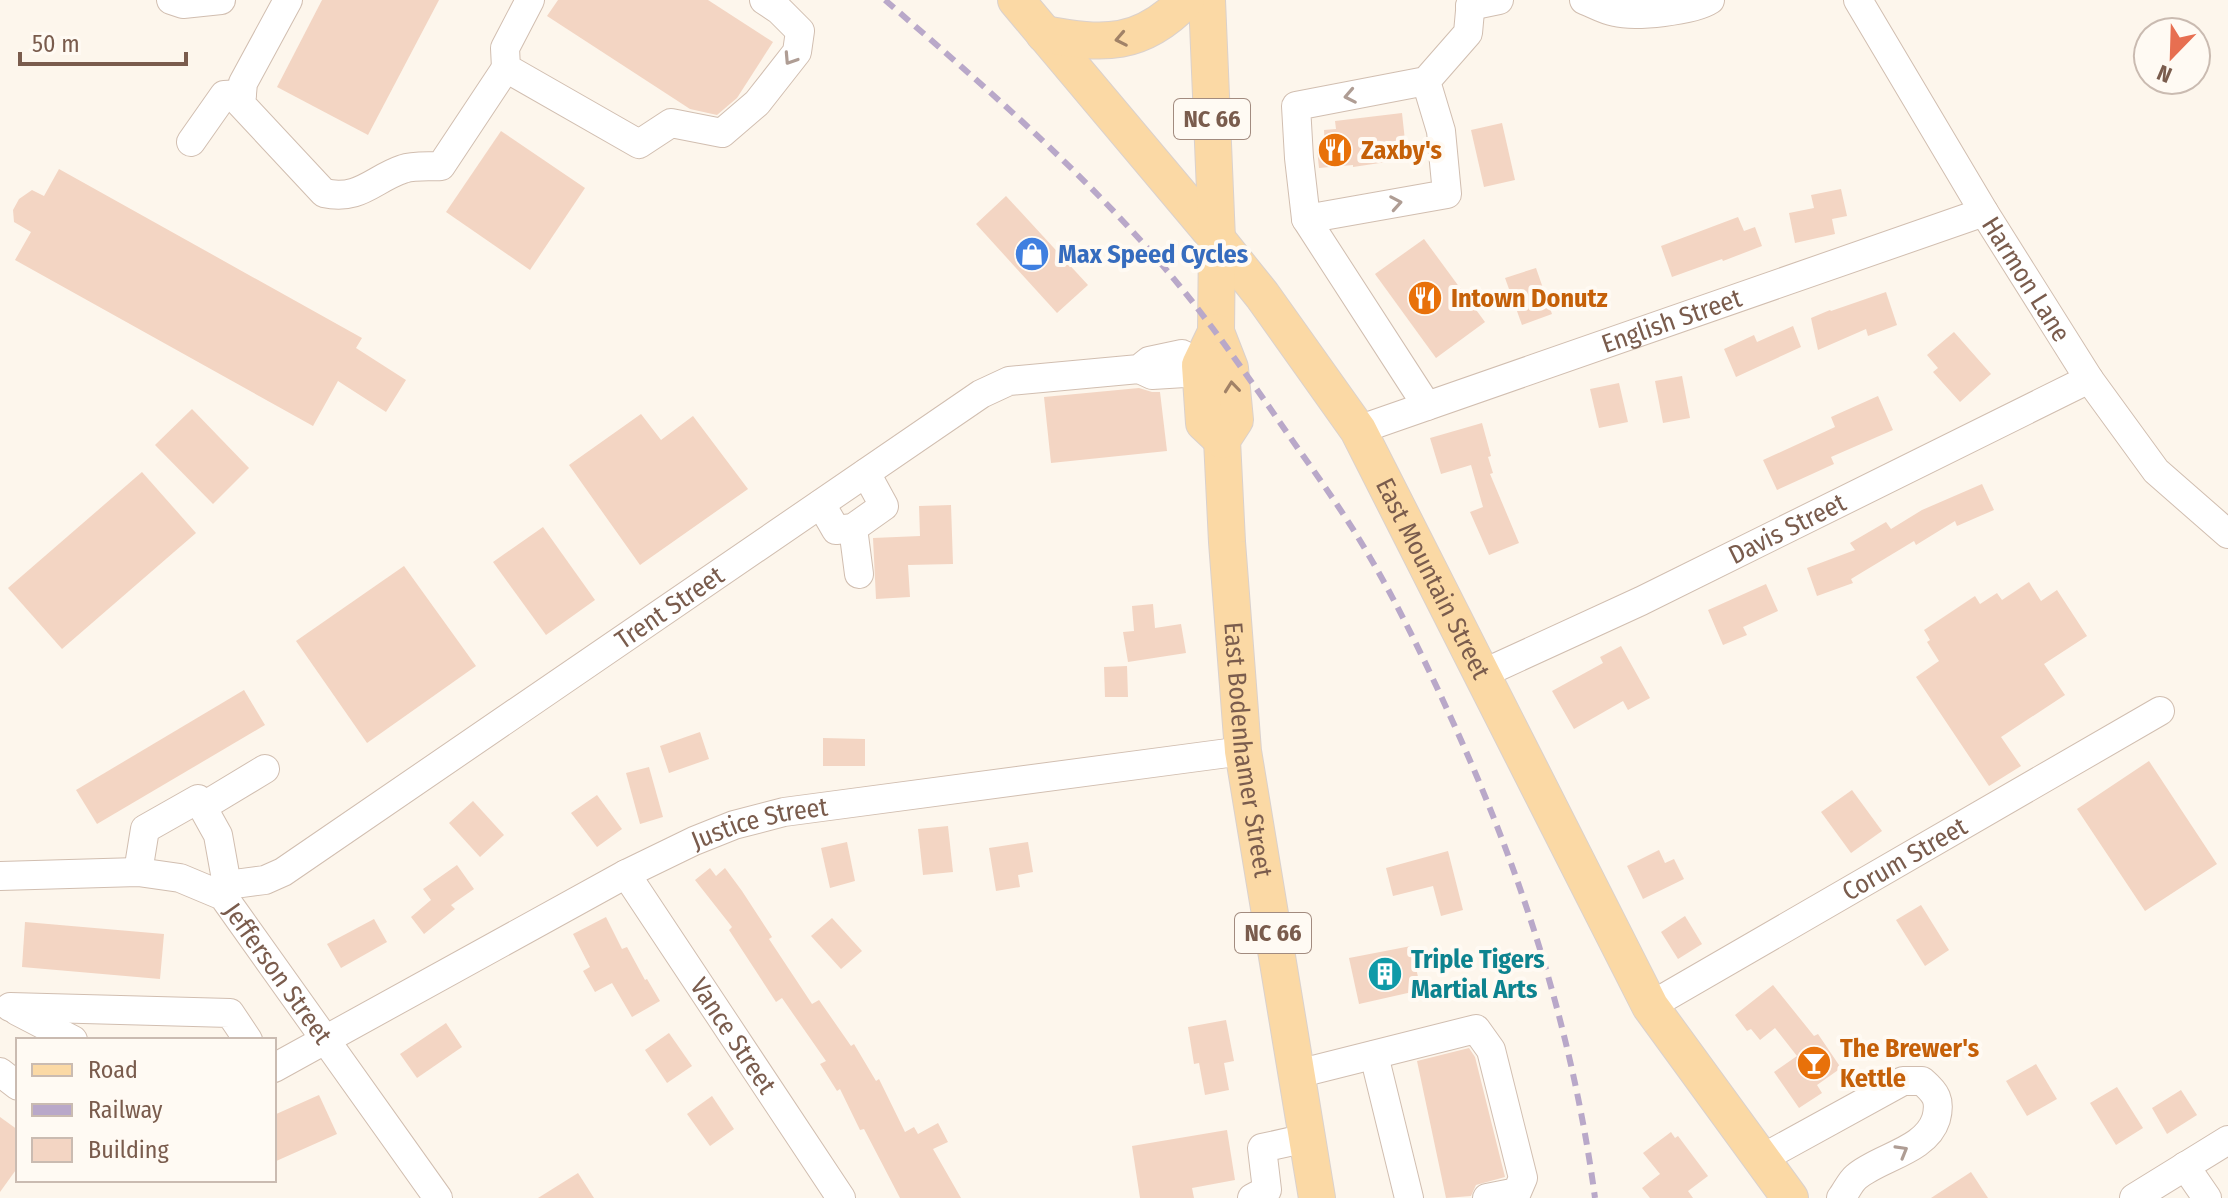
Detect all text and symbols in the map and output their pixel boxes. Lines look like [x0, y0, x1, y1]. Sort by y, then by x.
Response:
scale bar [20, 16, 186, 66]
north arrow [2132, 16, 2212, 96]
one-way arrow [1114, 29, 1127, 46]
text: 50 m [32, 30, 80, 58]
one-way arrow [785, 50, 800, 64]
text: N [2153, 59, 2176, 89]
one-way arrow [1343, 86, 1356, 103]
road number: NC 66 [1174, 99, 1250, 139]
restaurant icon: Zaxby's [1316, 131, 1354, 169]
place label: Zaxby's [1361, 135, 1442, 166]
one-way arrow [1389, 196, 1402, 213]
street label: Harmon Lane [1975, 211, 2077, 348]
shop icon: Max Speed Cycles [1013, 235, 1051, 273]
place label: Max Speed Cycles [1058, 239, 1248, 270]
restaurant icon: Intown Donutz [1406, 279, 1444, 317]
street label: English Street [1598, 282, 1746, 360]
place label: Intown Donutz [1451, 283, 1608, 314]
one-way arrow [1223, 380, 1240, 393]
street label: East Mountain Street [1369, 473, 1497, 685]
street label: Davis Street [1724, 487, 1851, 571]
street label: Trent Street [609, 559, 730, 656]
street label: East Bodenhamer Street [1217, 621, 1279, 880]
street label: Justice Street [687, 791, 830, 857]
street label: Corum Street [1837, 811, 1973, 907]
street label: Jefferson Street [217, 897, 339, 1051]
road number: NC 66 [1235, 913, 1311, 953]
place label: Triple Tigers Martial Arts [1411, 944, 1545, 1005]
building icon: Triple Tigers Martial Arts [1366, 955, 1404, 993]
street label: Vance Street [683, 972, 783, 1100]
place label: The Brewer's Kettle [1840, 1033, 1979, 1094]
legend [16, 1038, 276, 1182]
bar icon: The Brewer's Kettle [1795, 1044, 1833, 1082]
text: Road [88, 1056, 138, 1084]
text: Railway [88, 1096, 163, 1124]
text: Building [88, 1136, 170, 1164]
one-way arrow [1893, 1145, 1907, 1161]

